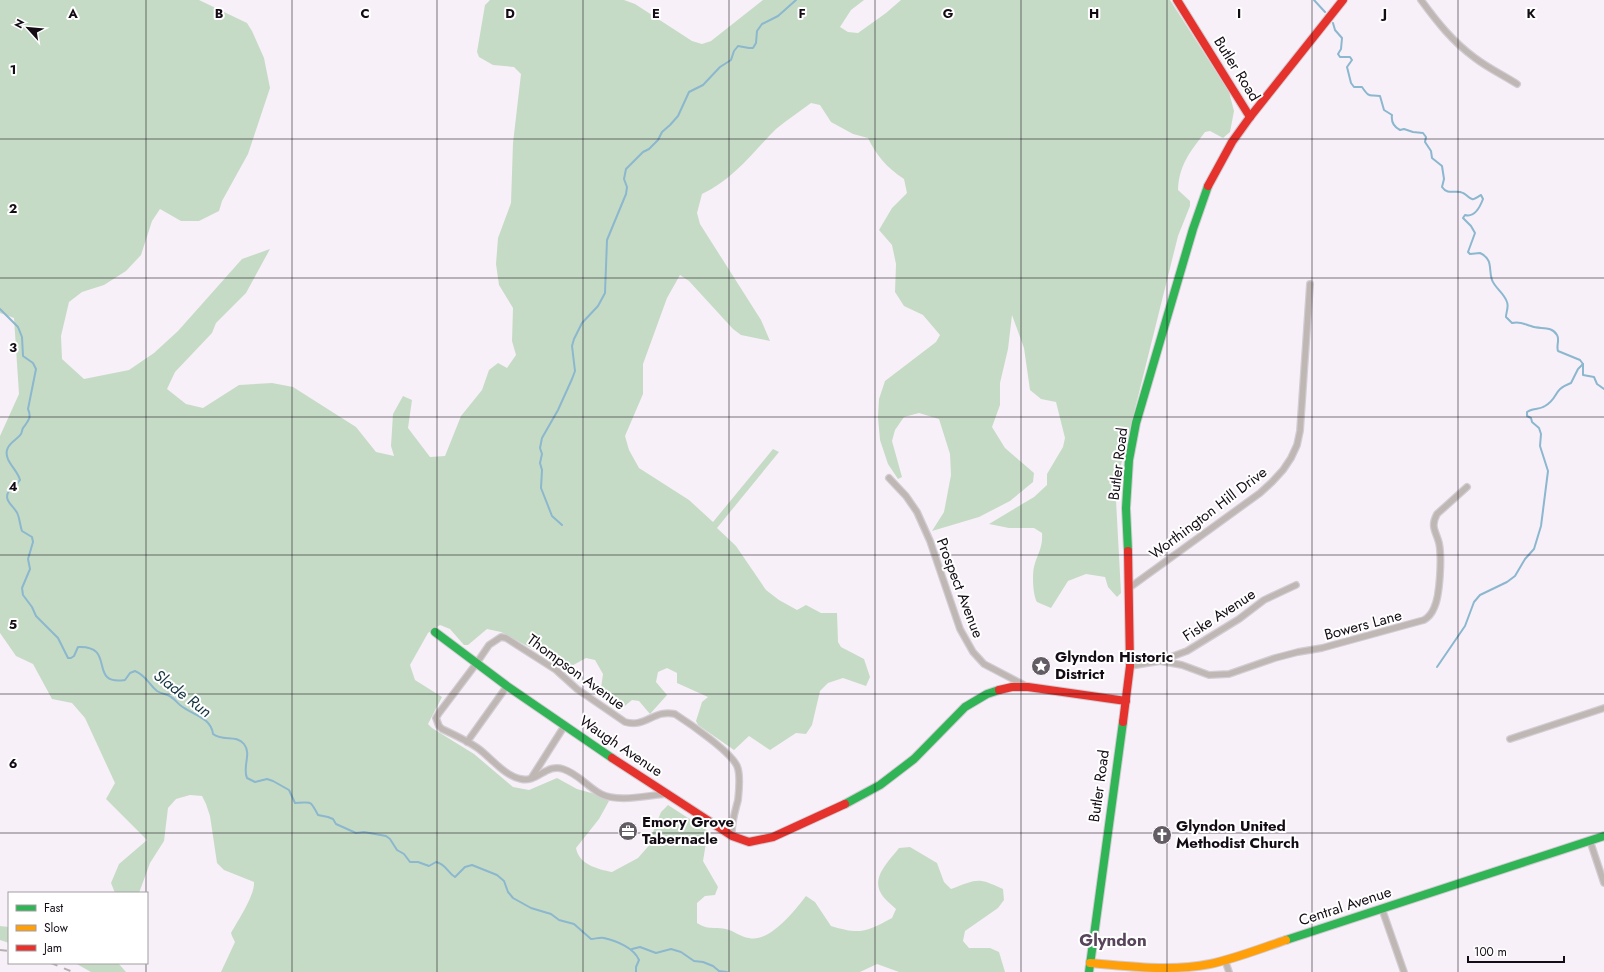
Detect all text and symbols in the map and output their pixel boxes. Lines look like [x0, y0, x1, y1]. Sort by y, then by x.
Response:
text: A [67, 4, 78, 23]
text: B [215, 4, 224, 23]
text: C [360, 4, 370, 23]
text: D [505, 4, 515, 23]
text: E [652, 4, 660, 23]
text: F [798, 4, 806, 23]
text: G [943, 4, 954, 23]
text: H [1089, 4, 1099, 23]
text: I [1237, 4, 1241, 23]
text: J [1380, 4, 1387, 23]
text: K [1526, 4, 1536, 23]
north arrow [8, 8, 48, 48]
text: N [10, 16, 28, 31]
street label: Butler Road [1208, 32, 1266, 106]
text: 1 [10, 60, 16, 79]
text: 2 [9, 199, 17, 218]
text: 3 [9, 338, 17, 357]
street label: Butler Road [1103, 426, 1133, 502]
street label: Worthington Hill Drive [1145, 461, 1272, 565]
text: 4 [8, 477, 18, 496]
street label: Prospect Avenue [931, 535, 989, 641]
street label: Fiske Avenue [1178, 583, 1260, 647]
street label: Bowers Lane [1322, 604, 1404, 646]
text: 5 [9, 615, 17, 634]
street label: Thompson Avenue [522, 629, 630, 715]
place label: Glyndon Historic District [1055, 646, 1173, 685]
place icon: Glyndon Historic District [1030, 655, 1052, 677]
water label: Slade Run [149, 664, 217, 723]
street label: Waugh Avenue [575, 710, 667, 782]
street label: Butler Road [1083, 748, 1115, 824]
text: 6 [9, 754, 18, 773]
place label: Emory Grove Tabernacle [642, 811, 735, 850]
place label: Glyndon United Methodist Church [1176, 815, 1299, 854]
office icon: Emory Grove Tabernacle [617, 820, 639, 842]
church icon: Glyndon United Methodist Church [1151, 824, 1173, 846]
street label: Central Avenue [1296, 881, 1395, 931]
legend [8, 892, 148, 964]
text: Fast [44, 899, 63, 917]
text: Slow [44, 919, 69, 937]
district label: Glyndon [1079, 928, 1147, 952]
scale bar [1468, 938, 1564, 964]
text: Jam [42, 939, 62, 957]
text: 100 m [1474, 943, 1507, 961]

